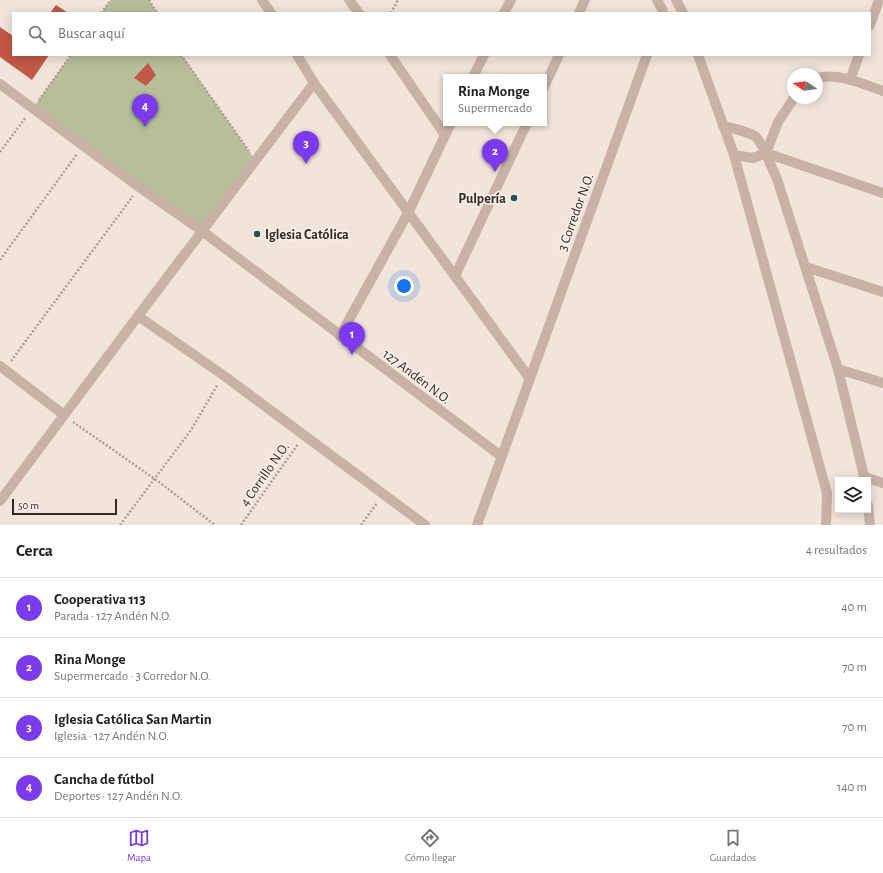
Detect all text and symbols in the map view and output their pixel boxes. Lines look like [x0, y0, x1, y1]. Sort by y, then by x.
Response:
search box [12, 12, 871, 56]
icon: search [26, 23, 48, 45]
text: Buscar aquí [58, 26, 125, 41]
north arrow [787, 68, 823, 104]
popup [443, 74, 547, 126]
text: Rina Monge [458, 84, 530, 99]
pin: 4 [132, 94, 158, 127]
text: Supermercado [458, 102, 532, 115]
pin: 3 [293, 131, 319, 164]
pin: 2 [482, 139, 508, 172]
street label: 3 Corredor N.O. [555, 172, 596, 253]
place label: Pulpería [458, 192, 506, 206]
marker: Pulpería [509, 193, 519, 203]
place label: Iglesia Católica [265, 228, 349, 242]
marker: Iglesia Católica [252, 229, 262, 239]
your location [394, 276, 414, 296]
pin: 1 [339, 322, 365, 355]
street label: 127 Andén N.O. [380, 347, 453, 407]
street label: 4 Corrillo N.O. [238, 440, 292, 509]
map controls [835, 477, 871, 513]
button: layers [835, 477, 871, 513]
scale bar [12, 497, 117, 516]
text: 50 m [18, 500, 39, 511]
text: Cerca [16, 542, 53, 559]
text: 4 resultados [806, 544, 867, 557]
text: Cooperativa 113 [54, 592, 146, 607]
text: 1 [27, 601, 31, 614]
text: 40 m [841, 601, 867, 614]
text: Parada · 127 Andén N.O. [54, 610, 172, 623]
text: Rina Monge [54, 652, 126, 667]
text: 2 [26, 661, 32, 674]
text: 70 m [842, 661, 867, 674]
text: Supermercado · 3 Corredor N.O. [54, 670, 211, 683]
text: Iglesia Católica San Martin [54, 712, 212, 727]
text: 3 [26, 721, 32, 734]
text: 70 m [842, 721, 867, 734]
text: Iglesia · 127 Andén N.O. [54, 730, 169, 743]
text: Cancha de fútbol [54, 772, 154, 787]
text: 4 [26, 781, 32, 794]
text: 140 m [837, 781, 867, 794]
text: Deportes · 127 Andén N.O. [54, 790, 183, 803]
tab: Mapa [127, 827, 151, 864]
tab: Cómo llegar [405, 827, 456, 864]
tab: Guardados [710, 827, 756, 864]

